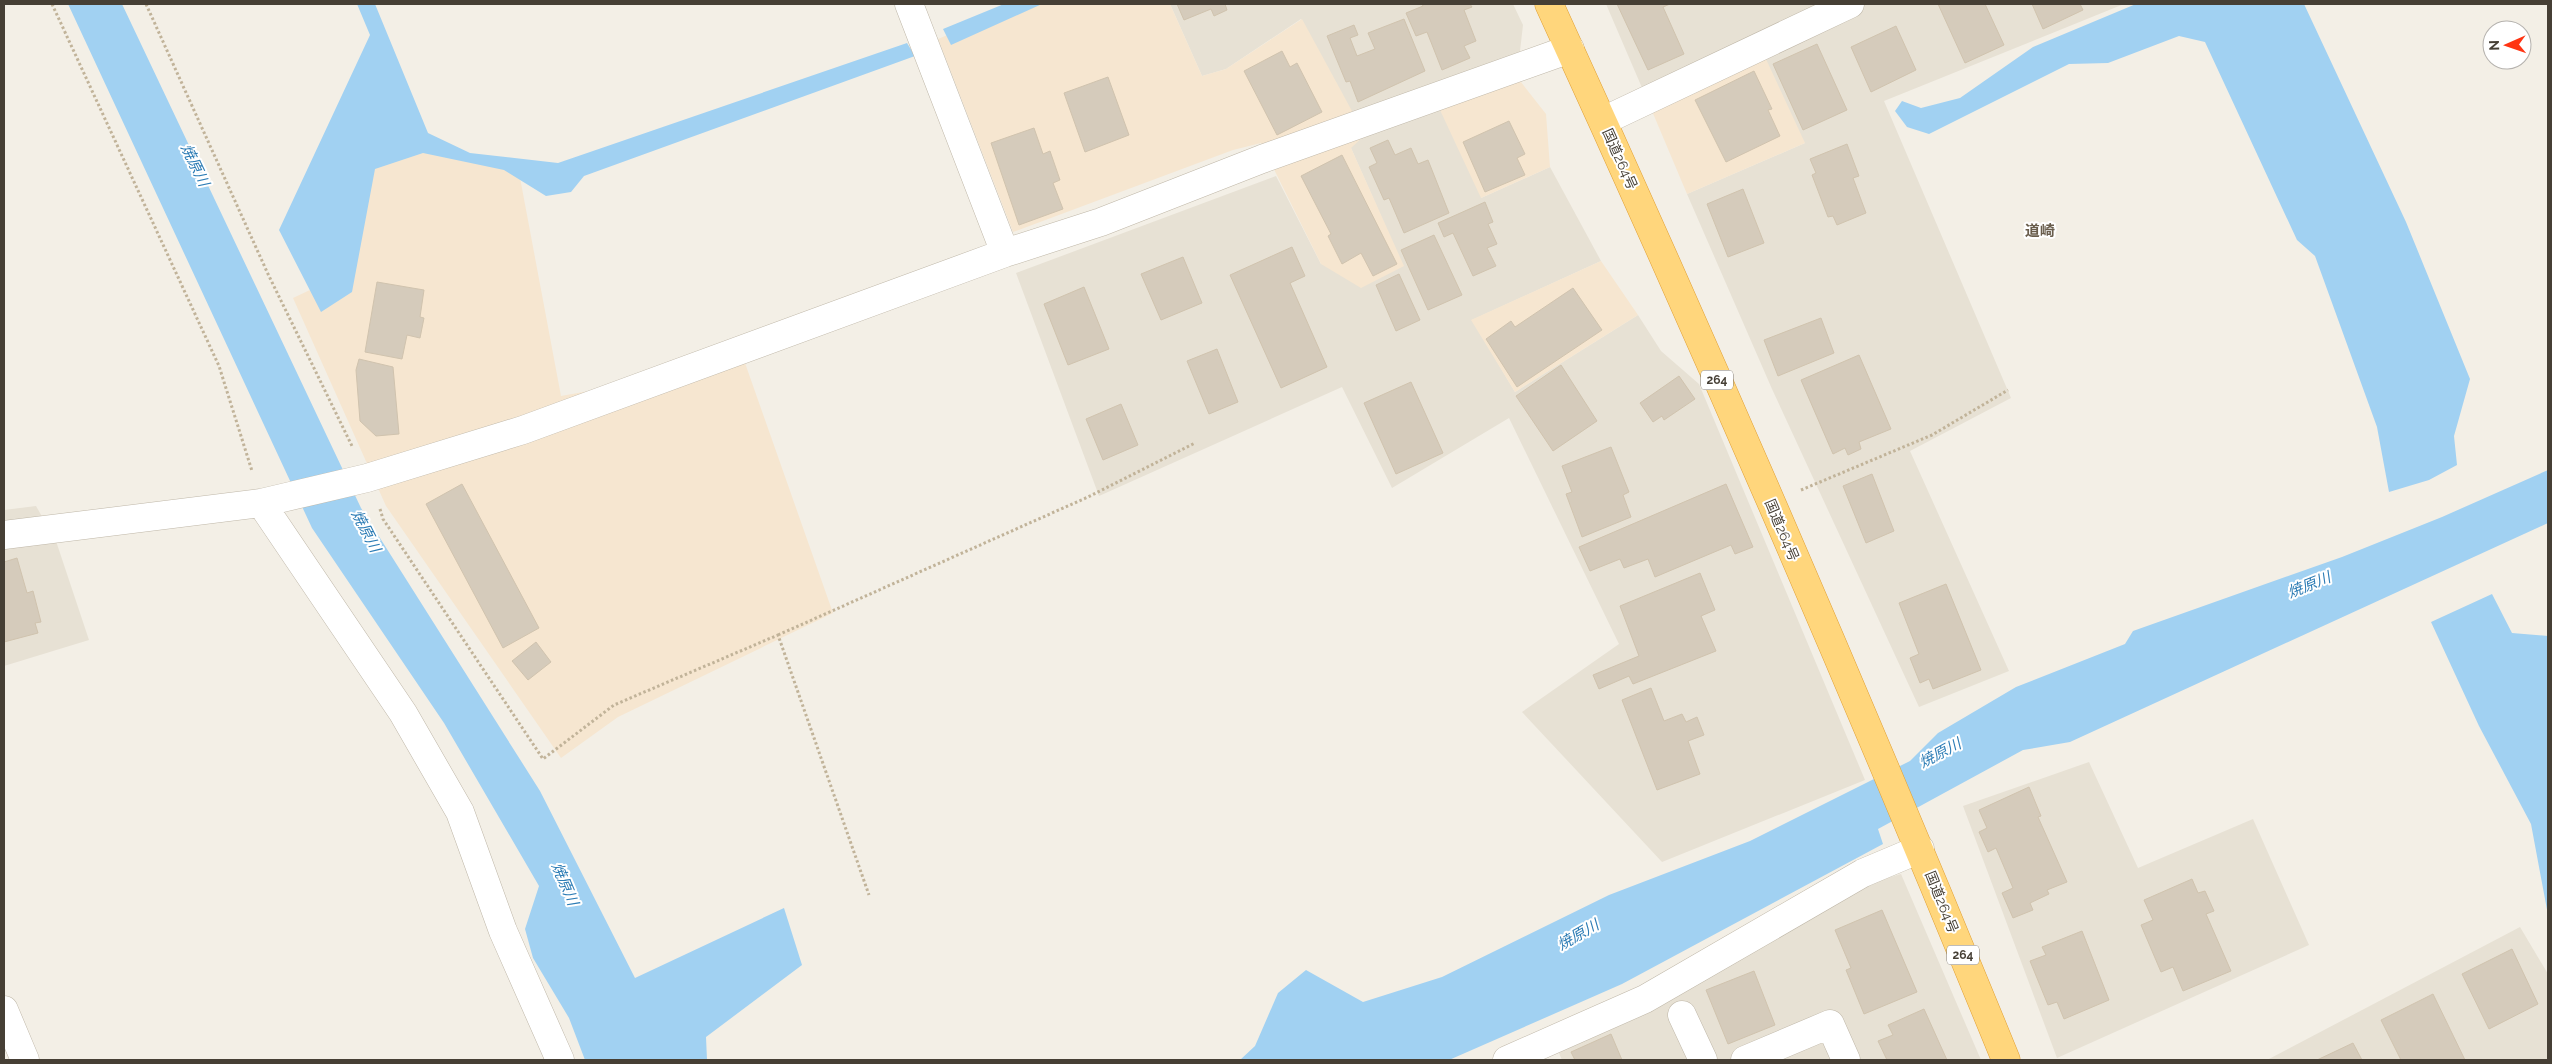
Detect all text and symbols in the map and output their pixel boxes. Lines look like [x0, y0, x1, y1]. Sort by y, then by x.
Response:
north arrow [2482, 20, 2532, 70]
text: N [2486, 40, 2502, 51]
street label: 国道264号 [1599, 126, 1641, 192]
water label: 焼原川 [177, 141, 214, 191]
district label: 道崎 [2025, 222, 2055, 240]
road number: 264 [1701, 370, 1733, 390]
street label: 国道264号 [1762, 497, 1802, 563]
water label: 焼原川 [348, 507, 385, 557]
water label: 焼原川 [2285, 567, 2335, 602]
water label: 焼原川 [1916, 734, 1966, 772]
water label: 焼原川 [548, 860, 583, 910]
street label: 国道264号 [1922, 869, 1962, 935]
water label: 焼原川 [1554, 915, 1604, 954]
road number: 264 [1947, 946, 1979, 964]

